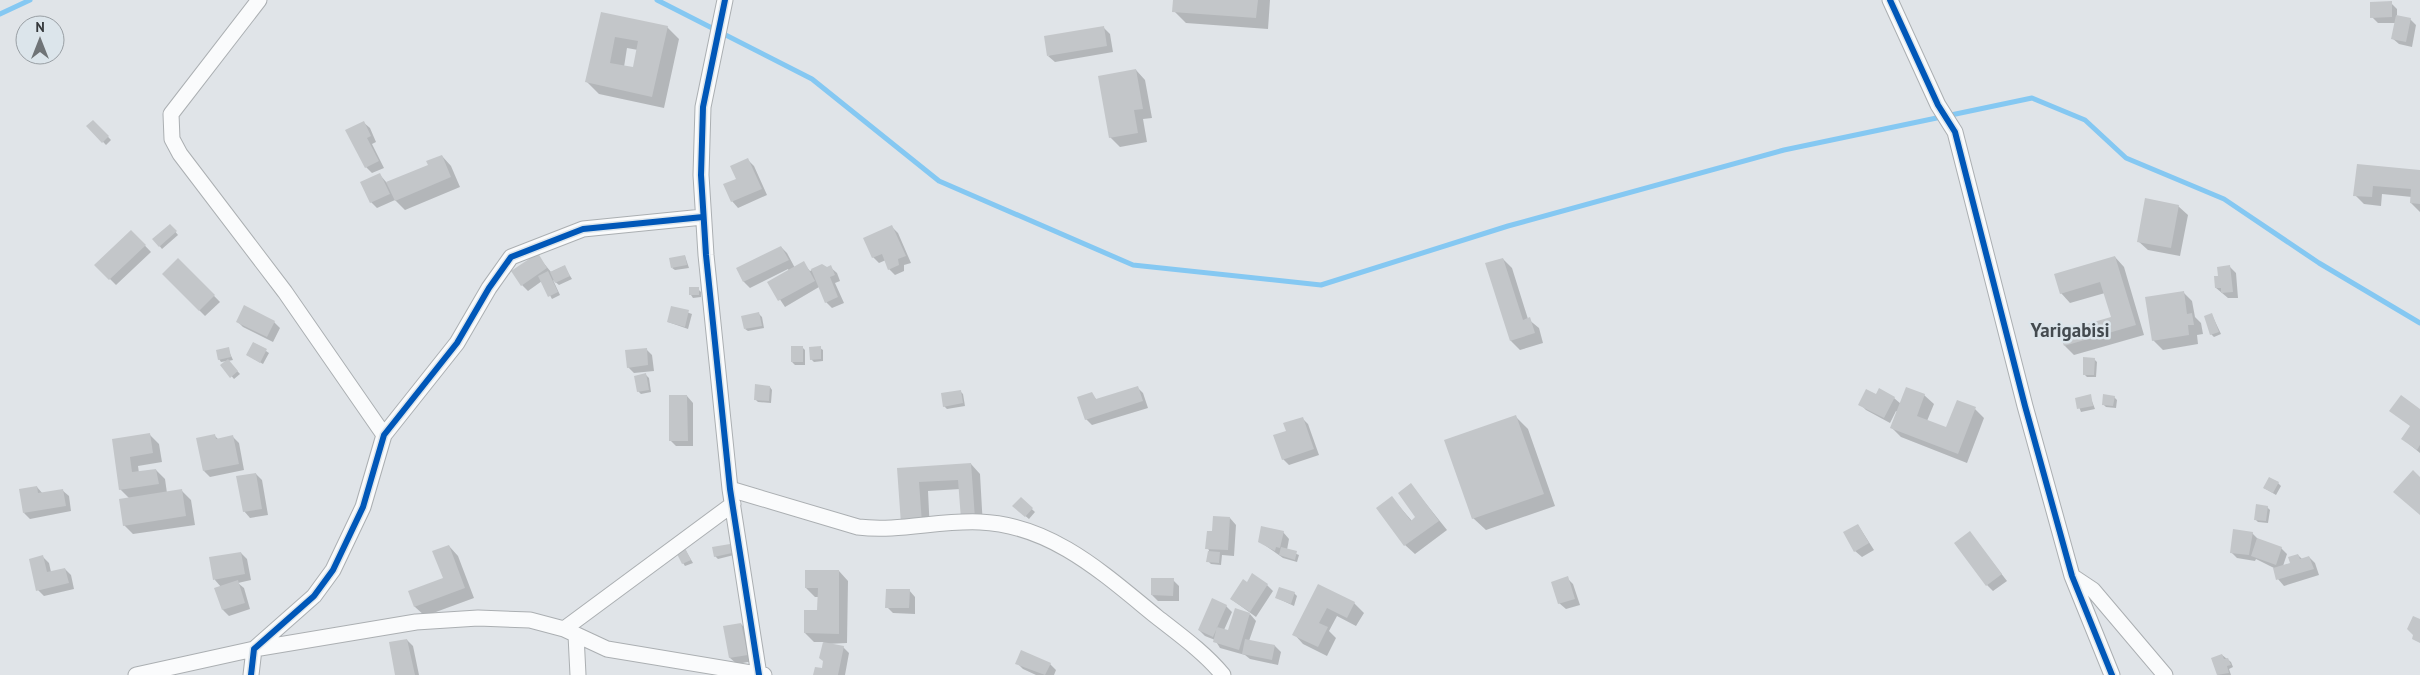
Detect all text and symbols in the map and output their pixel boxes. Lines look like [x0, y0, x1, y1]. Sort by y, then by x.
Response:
north arrow [15, 15, 65, 65]
text: N [35, 18, 45, 36]
district label: Yarigabisi [2029, 318, 2110, 342]

